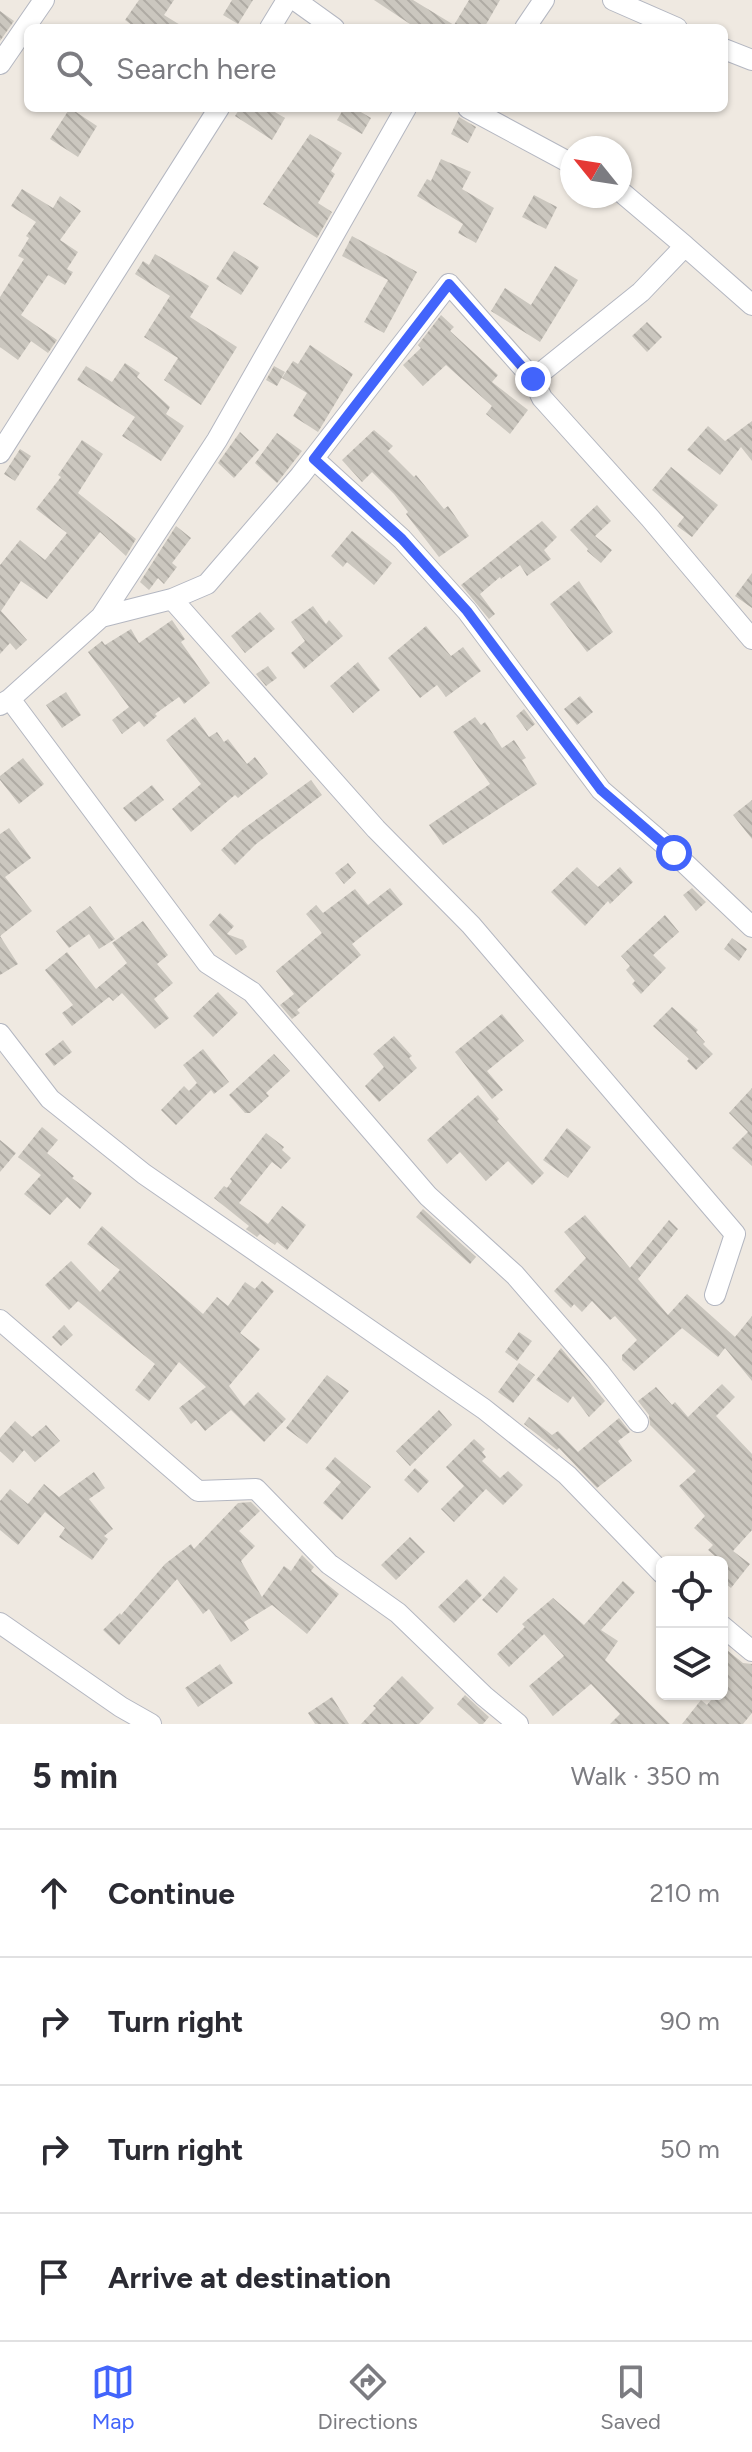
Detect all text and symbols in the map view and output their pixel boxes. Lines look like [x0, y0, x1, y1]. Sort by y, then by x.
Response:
search box [24, 24, 728, 112]
icon: search [52, 46, 96, 90]
text: Search here [116, 50, 276, 87]
north arrow [560, 136, 632, 208]
route end [515, 361, 551, 397]
route start [656, 835, 692, 871]
map controls [656, 1556, 728, 1700]
button: locate [656, 1556, 728, 1628]
button: layers [656, 1628, 728, 1700]
text: 5 min [32, 1756, 118, 1797]
text: Walk · 350 m [571, 1760, 720, 1792]
icon: ahead [32, 1871, 76, 1915]
text: Continue [108, 1875, 235, 1912]
text: 210 m [650, 1877, 720, 1909]
icon: right [32, 1999, 76, 2043]
text: Turn right [108, 2003, 243, 2040]
text: 90 m [660, 2005, 720, 2037]
icon: right [32, 2127, 76, 2171]
text: Turn right [108, 2131, 243, 2168]
text: 50 m [660, 2133, 720, 2165]
icon: arrive [32, 2255, 76, 2299]
text: Arrive at destination [108, 2259, 391, 2296]
tab: Map [91, 2360, 135, 2435]
tab: Directions [318, 2360, 418, 2435]
tab: Saved [600, 2360, 661, 2435]

